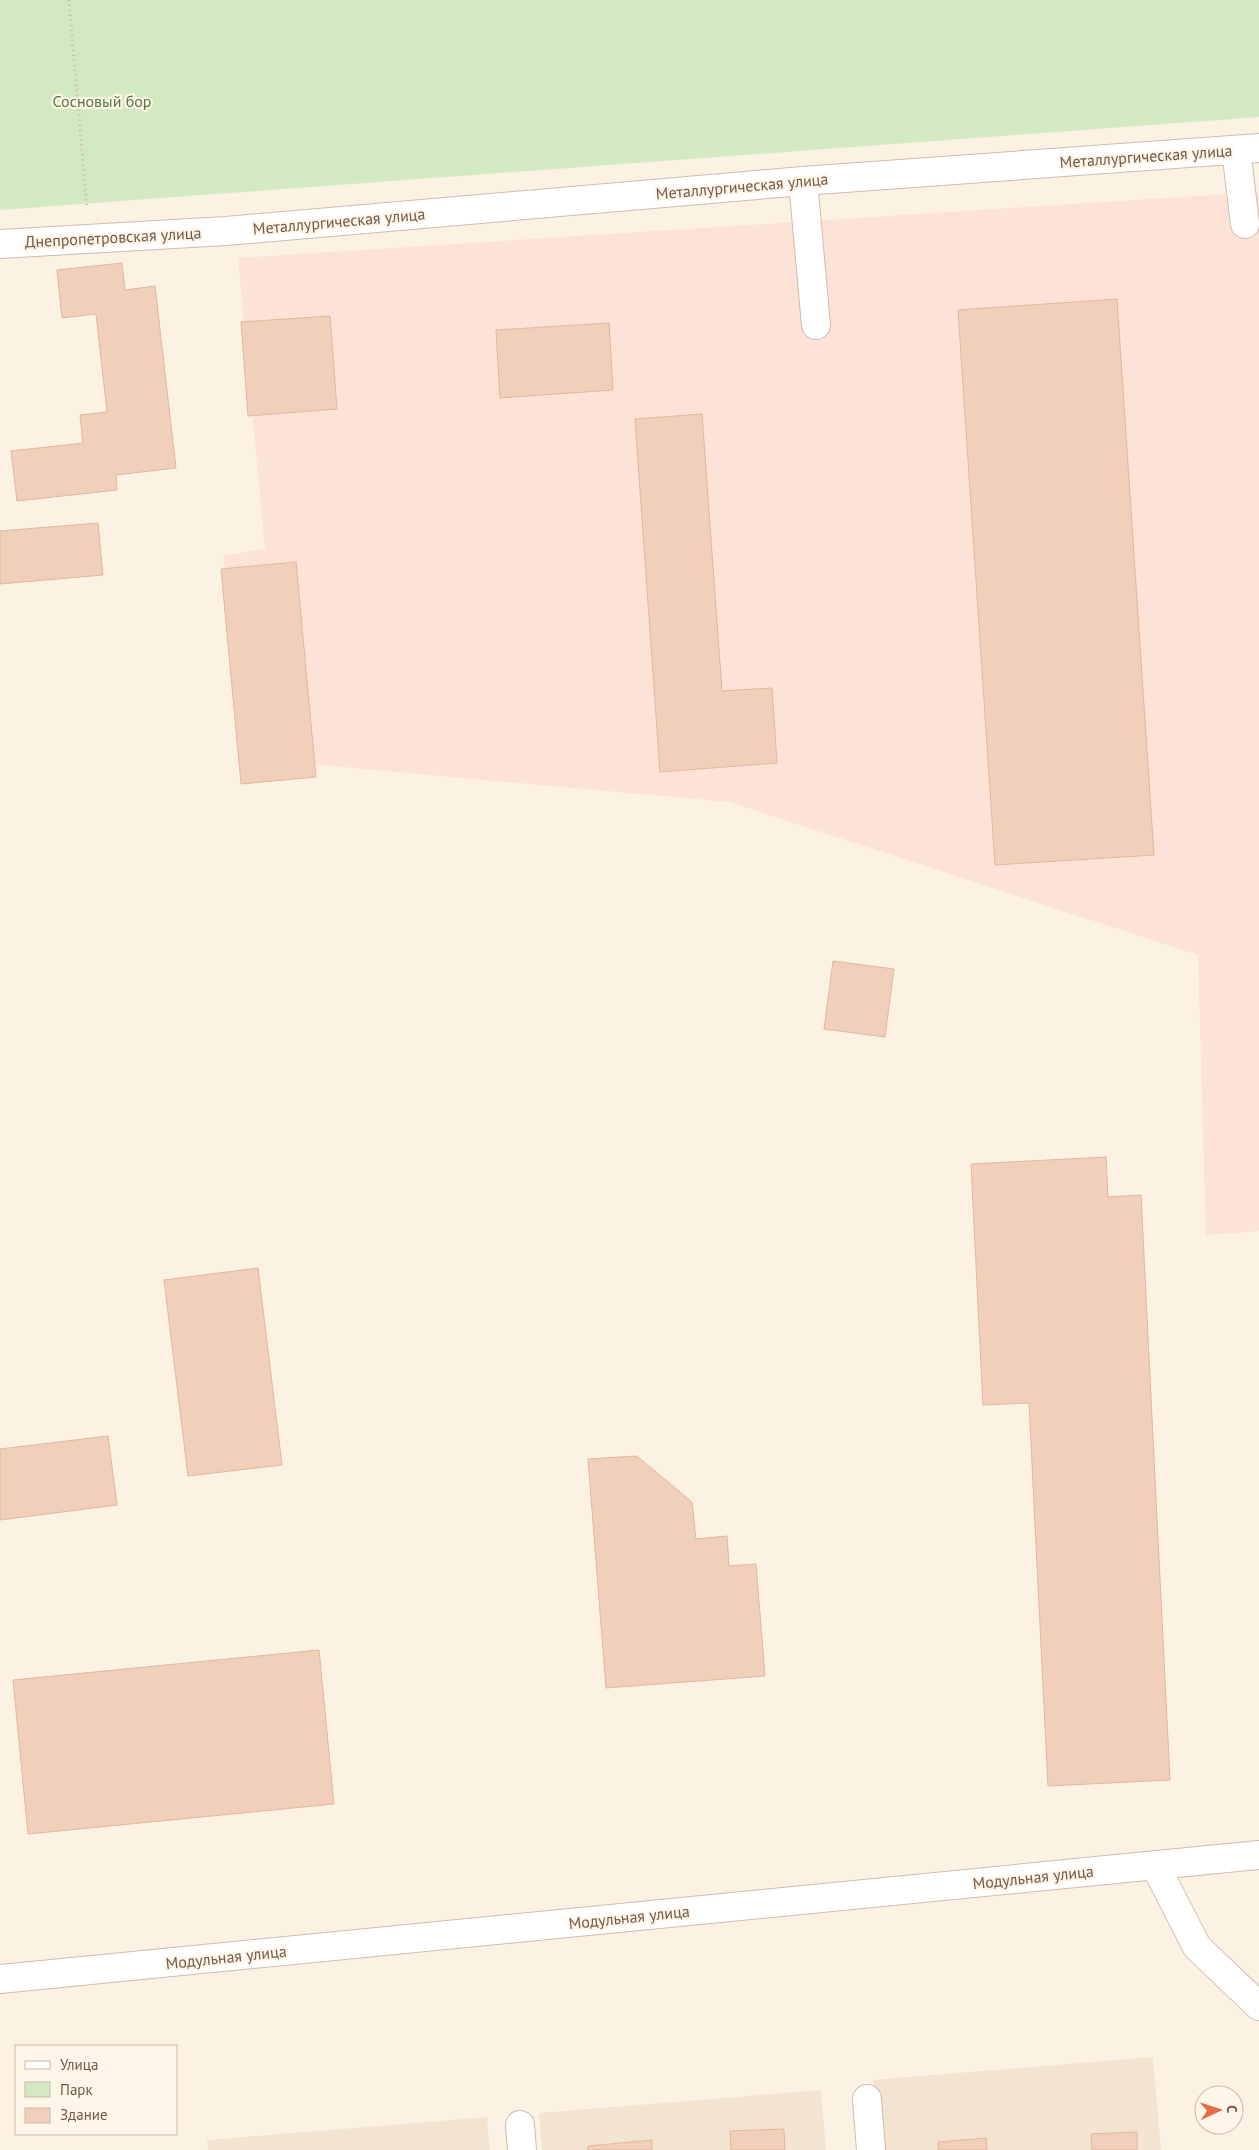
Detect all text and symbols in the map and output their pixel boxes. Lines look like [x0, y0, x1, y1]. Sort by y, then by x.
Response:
park label: Сосновый бор [53, 91, 151, 111]
street label: Металлургическая улица [1059, 140, 1233, 172]
street label: Металлургическая улица [655, 168, 829, 204]
street label: Металлургическая улица [252, 203, 426, 239]
street label: Днепропетровская улица [24, 222, 202, 252]
street label: Модульная улица [971, 1861, 1095, 1893]
street label: Модульная улица [567, 1901, 691, 1933]
street label: Модульная улица [164, 1941, 288, 1973]
legend [15, 2045, 178, 2135]
text: Улица [60, 2055, 98, 2074]
text: Парк [60, 2080, 93, 2099]
north arrow [1194, 2085, 1244, 2135]
text: Здание [60, 2105, 108, 2124]
text: С [1223, 2105, 1241, 2114]

